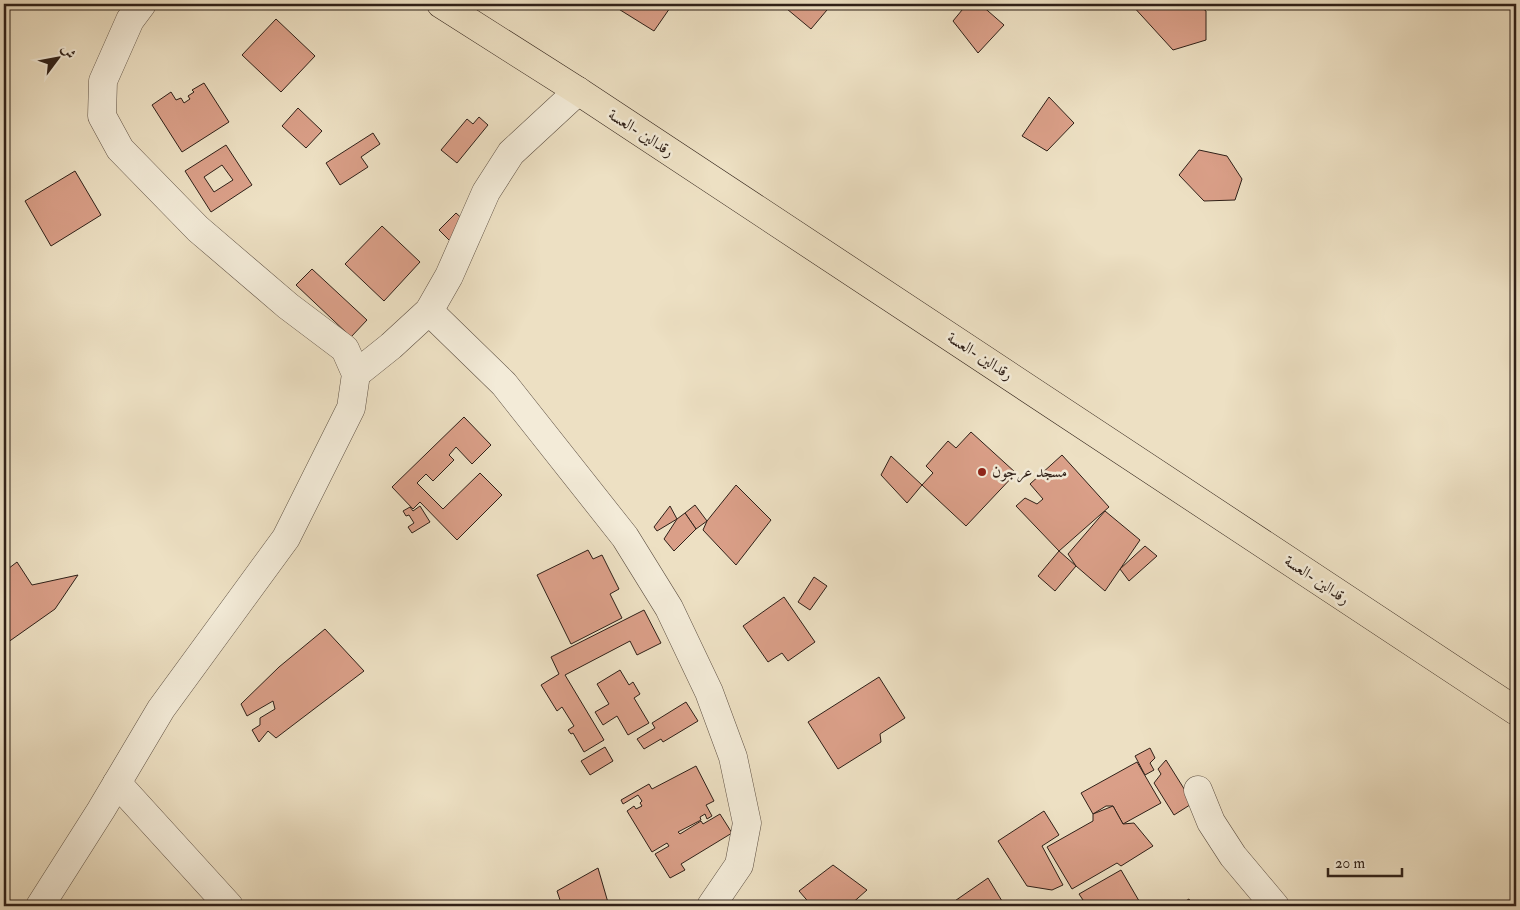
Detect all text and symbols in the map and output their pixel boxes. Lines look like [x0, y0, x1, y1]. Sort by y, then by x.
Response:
north arrow [32, 32, 82, 82]
text: ش [58, 41, 80, 62]
street label: رقدالين -العسة [604, 104, 678, 162]
street label: رقدالين -العسة [943, 327, 1017, 385]
place label: مسجد عرجون [992, 462, 1067, 483]
marker: مسجد عرجون [976, 466, 988, 478]
street label: رقدالين -العسة [1281, 551, 1353, 609]
scale bar [1328, 845, 1401, 877]
text: 20 m [1335, 854, 1365, 873]

